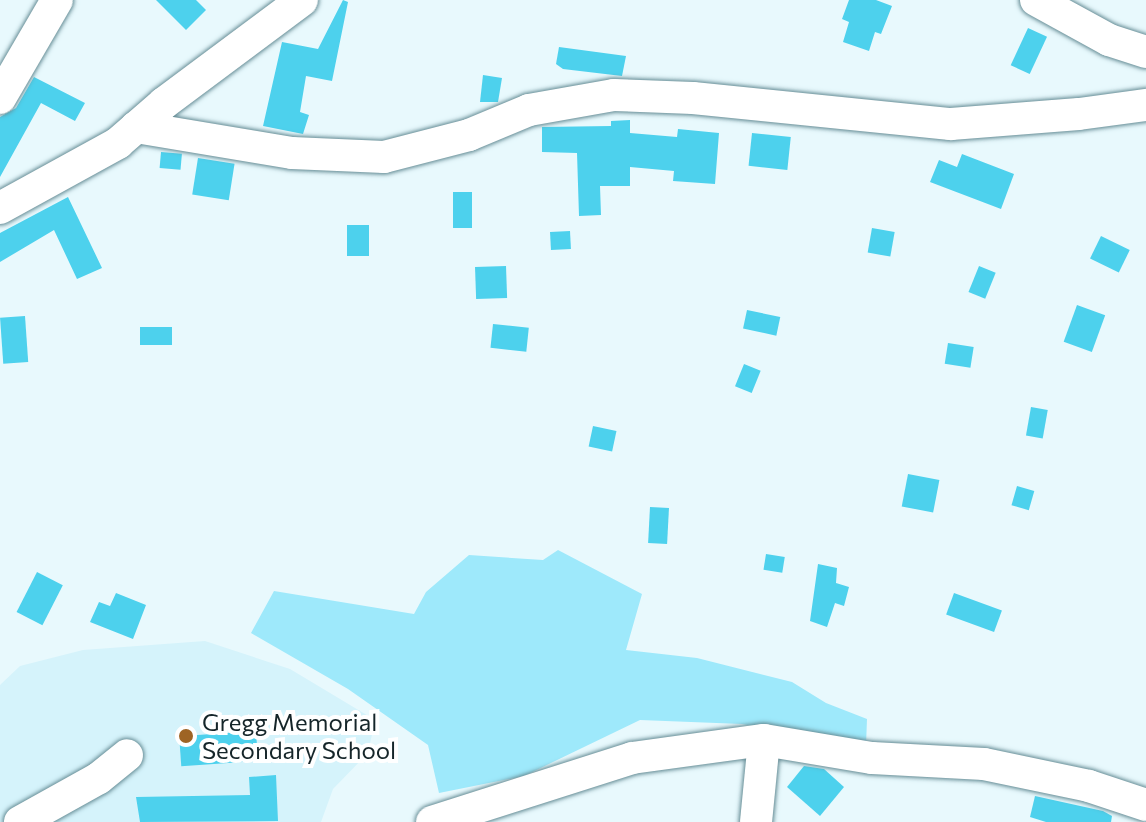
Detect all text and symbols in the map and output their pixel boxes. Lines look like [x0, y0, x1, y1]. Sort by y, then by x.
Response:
place label: Gregg Memorial Secondary School [202, 708, 396, 764]
marker: Gregg Memorial Secondary School [177, 727, 195, 745]

